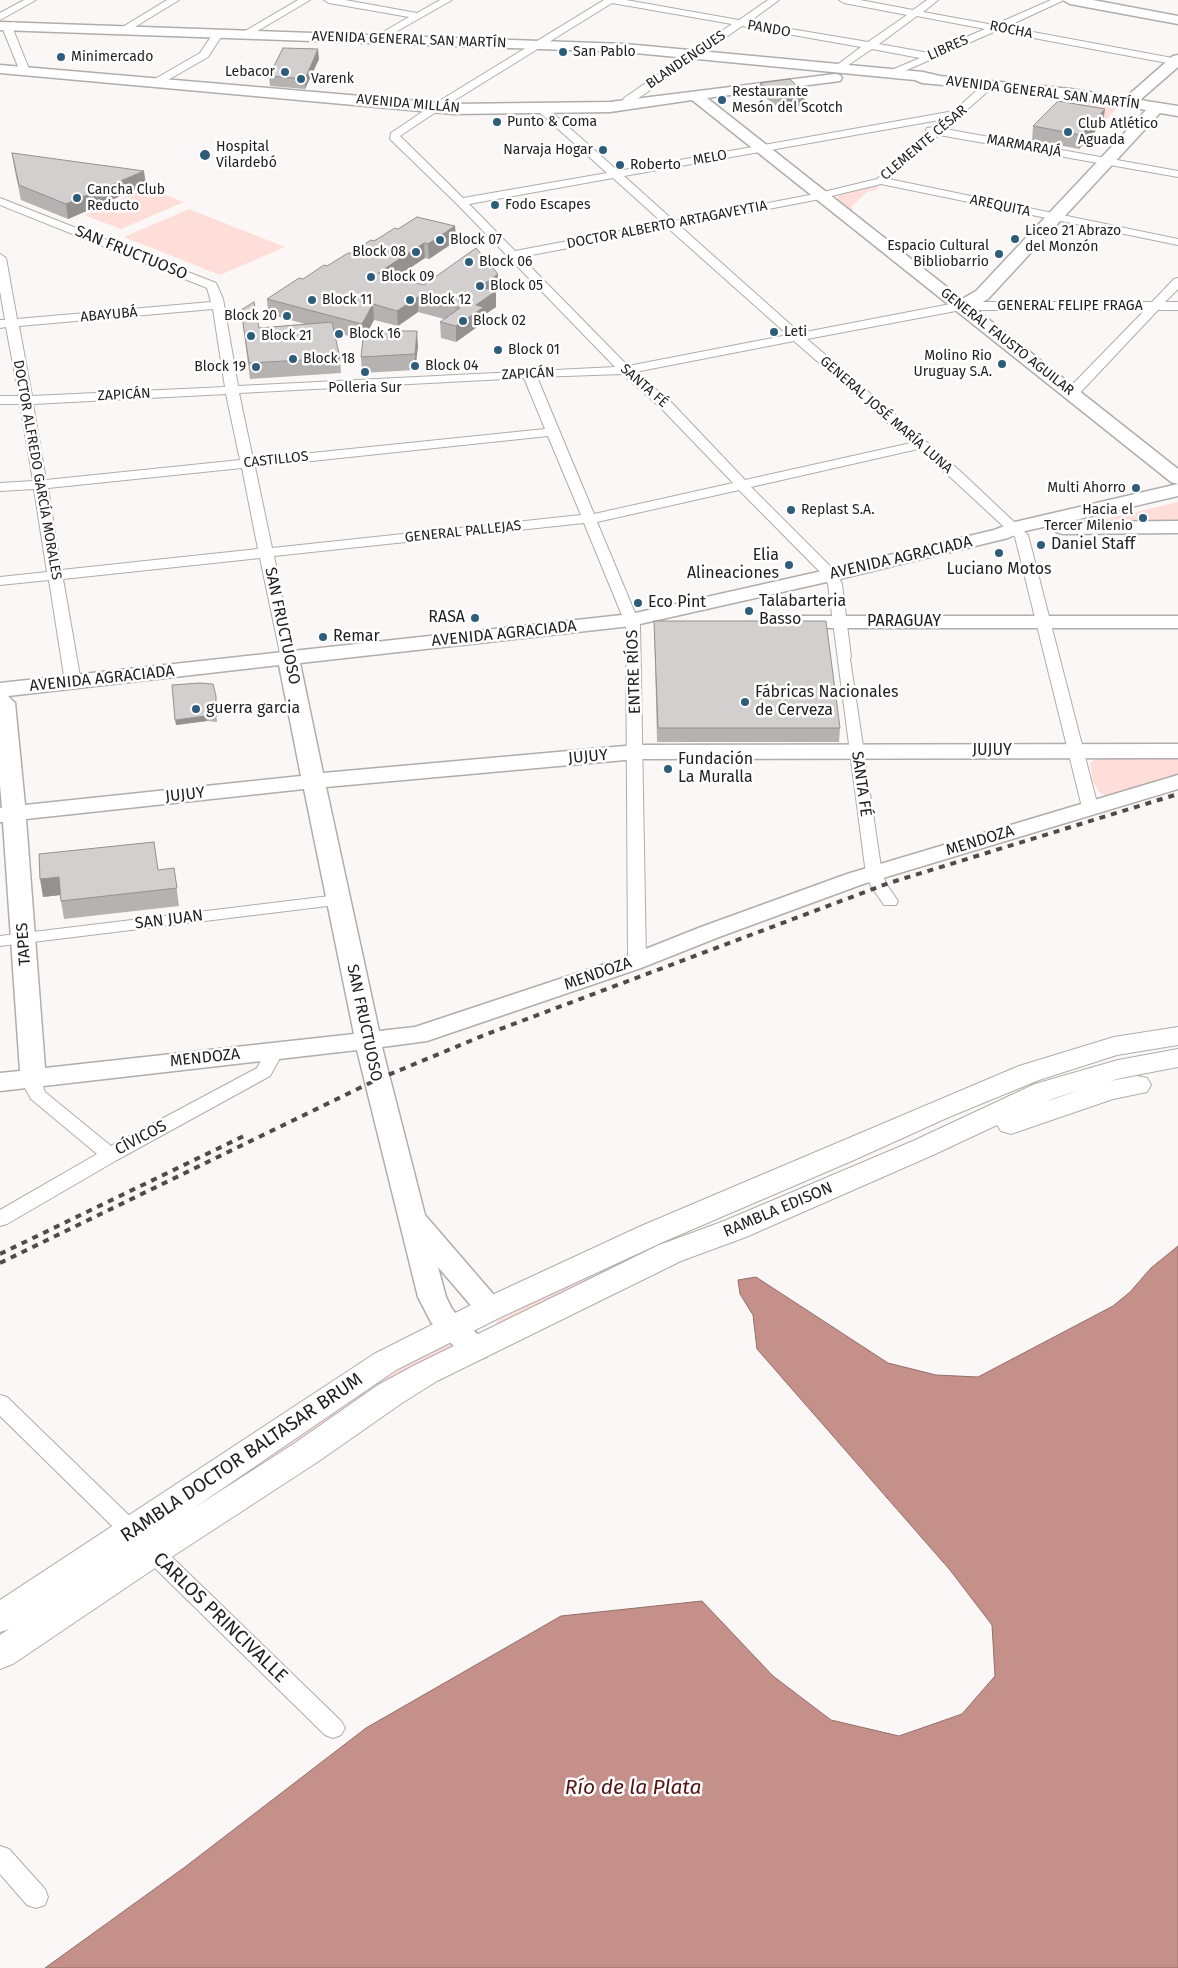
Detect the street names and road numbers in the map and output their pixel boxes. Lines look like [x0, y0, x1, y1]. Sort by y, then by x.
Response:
street label: PANDO [746, 17, 792, 41]
street label: ROCHA [988, 18, 1034, 42]
street label: BLANDENGUES [643, 27, 729, 93]
street label: AVENIDA GENERAL SAN MARTÍN [311, 28, 507, 52]
street label: LIBRES [925, 32, 971, 64]
street label: AVENIDA GENERAL SAN MARTÍN [945, 73, 1141, 113]
street label: AVENIDA MILLÁN [355, 91, 461, 117]
street label: CLEMENTE CÉSAR [877, 102, 971, 184]
street label: MARMARAJÁ [986, 131, 1062, 161]
street label: MELO [692, 147, 728, 169]
street label: AREQUITA [968, 191, 1032, 221]
street label: DOCTOR ALBERTO ARTAGAVEYTIA [565, 197, 769, 253]
street label: SAN FRUCTUOSO [72, 222, 190, 284]
street label: GENERAL FAUSTO AGUILAR [937, 285, 1077, 399]
street label: GENERAL FELIPE FRAGA [997, 298, 1143, 314]
street label: ABAYUBÁ [80, 304, 138, 326]
street label: GENERAL JOSÉ MARÍA LUNA [816, 353, 956, 477]
street label: DOCTOR ALFREDO GARCÍA MORALES [9, 359, 65, 581]
street label: SANTA FÉ [617, 361, 671, 411]
street label: ZAPICÁN [501, 364, 555, 384]
street label: ZAPICÁN [97, 385, 151, 405]
street label: CASTILLOS [243, 448, 309, 472]
street label: GENERAL PALLEJAS [404, 518, 522, 546]
street label: AVENIDA AGRACIADA [828, 532, 974, 584]
street label: SAN FRUCTUOSO [260, 566, 304, 686]
street label: PARAGUAY [867, 612, 941, 632]
street label: AVENIDA AGRACIADA [431, 617, 577, 651]
street label: ENTRE RÍOS [623, 629, 645, 715]
street label: AVENIDA AGRACIADA [29, 662, 175, 696]
street label: JUJUY [972, 741, 1012, 761]
street label: JUJUY [567, 746, 609, 768]
street label: SANTA FÉ [847, 750, 875, 818]
street label: JUJUY [164, 783, 206, 807]
street label: MENDOZA [944, 822, 1016, 860]
street label: SAN JUAN [134, 906, 204, 934]
street label: TAPES [13, 922, 35, 966]
street label: MENDOZA [562, 953, 634, 995]
street label: SAN FRUCTUOSO [342, 963, 386, 1083]
street label: MENDOZA [169, 1045, 241, 1071]
street label: CÍVICOS [112, 1116, 170, 1160]
street label: RAMBLA EDISON [721, 1178, 835, 1242]
street label: RAMBLA DOCTOR BALTASAR BRUM [117, 1368, 367, 1548]
street label: CARLOS PRINCIVALLE [148, 1548, 292, 1688]

